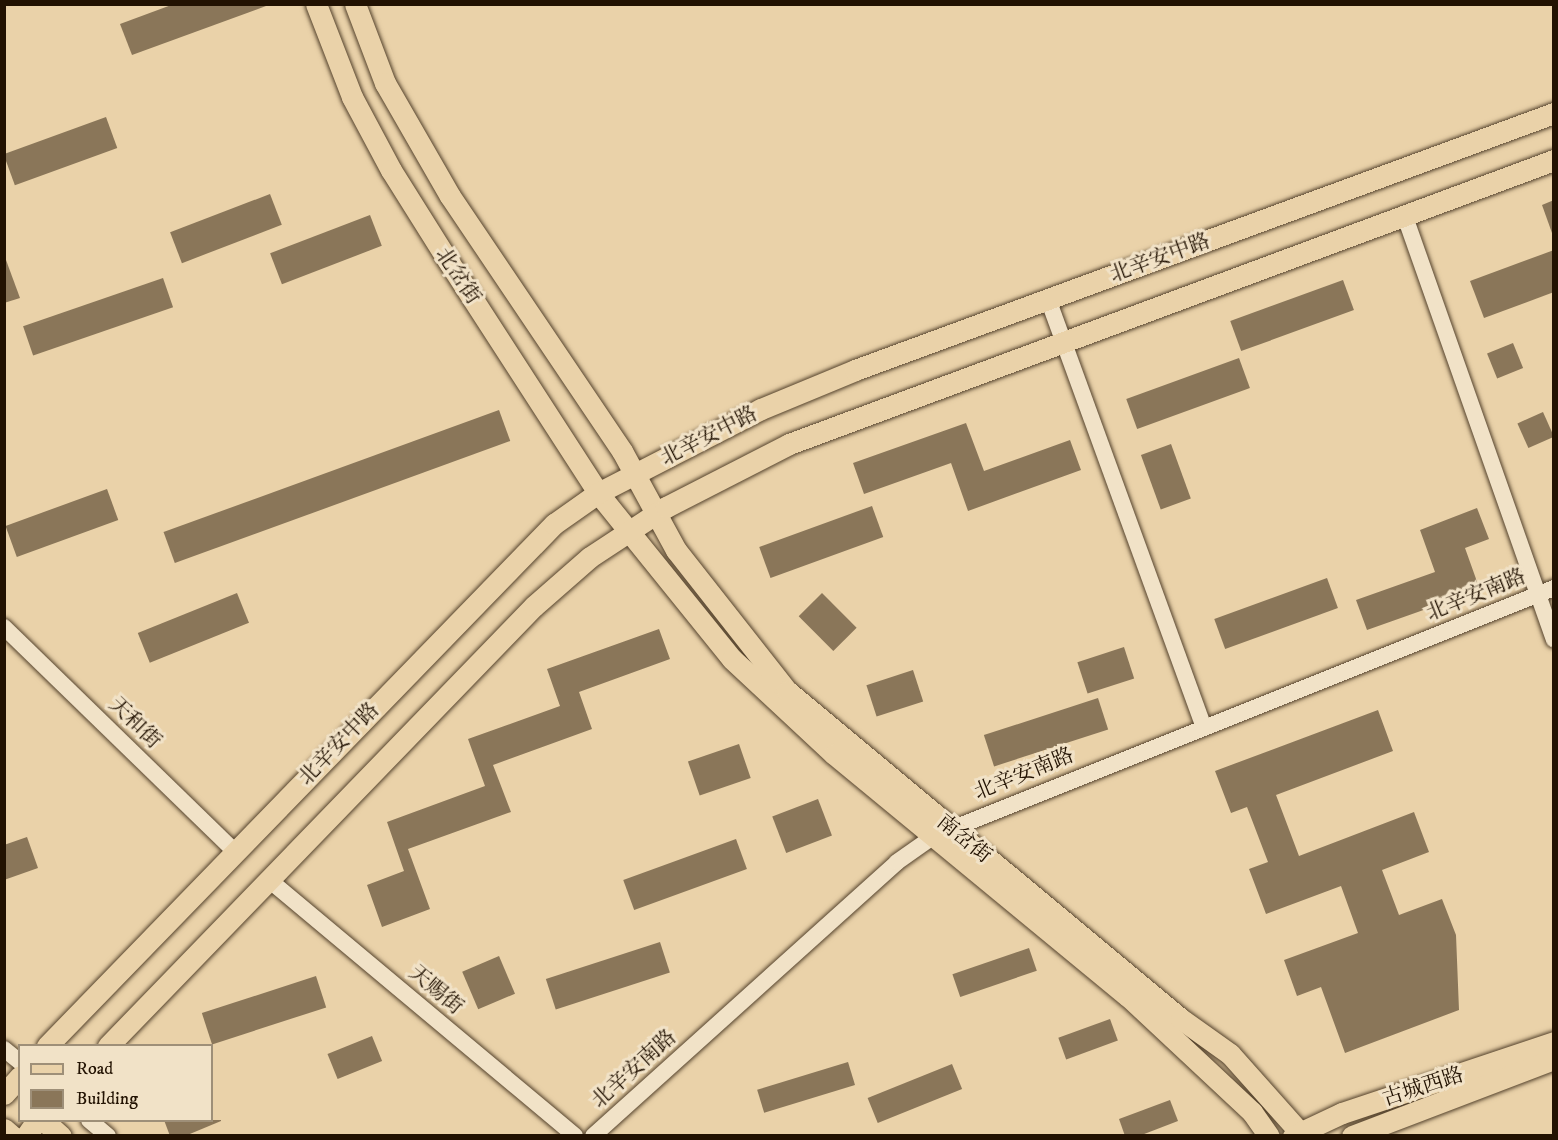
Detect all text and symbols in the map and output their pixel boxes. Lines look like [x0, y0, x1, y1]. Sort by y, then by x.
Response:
street label: 北辛安中路 [1106, 228, 1214, 288]
street label: 北岔街 [430, 243, 486, 309]
street label: 北辛安中路 [657, 401, 761, 471]
street label: 北辛安南路 [1423, 564, 1529, 626]
street label: 天和街 [104, 692, 166, 754]
street label: 北辛安中路 [293, 697, 385, 791]
street label: 北辛安南路 [971, 743, 1077, 805]
street label: 南岔街 [932, 809, 996, 869]
street label: 天赐街 [404, 960, 468, 1020]
street label: 北辛安南路 [587, 1025, 681, 1113]
legend [18, 1044, 213, 1122]
text: Road [76, 1058, 113, 1080]
street label: 古城西路 [1379, 1062, 1467, 1112]
text: Building [76, 1088, 138, 1110]

